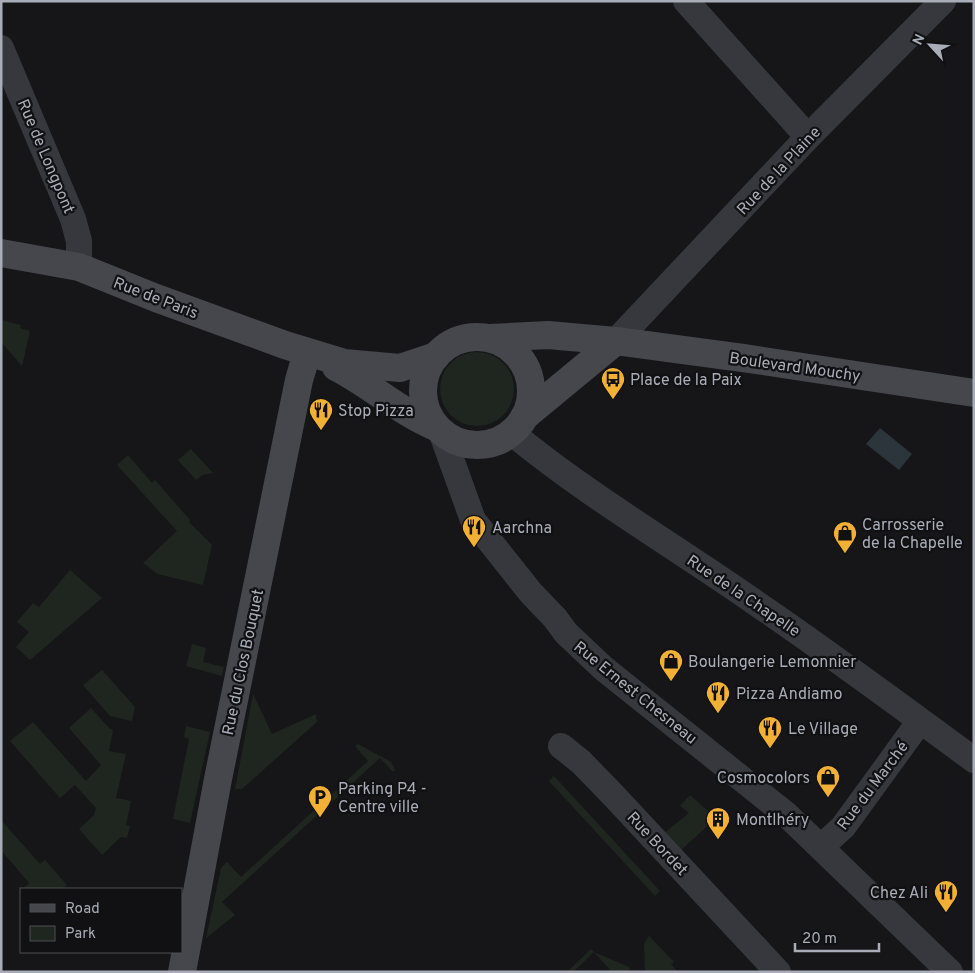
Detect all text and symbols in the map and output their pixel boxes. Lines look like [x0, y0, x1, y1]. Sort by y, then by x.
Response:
north arrow [905, 20, 955, 70]
text: N [910, 32, 930, 48]
street label: Rue de Longpont [12, 97, 78, 217]
street label: Rue de la Plaine [733, 123, 826, 220]
street label: Rue de Paris [110, 274, 200, 324]
street label: Boulevard Mouchy [728, 349, 862, 387]
bus stop icon: Place de la Paix [600, 366, 626, 400]
place label: Place de la Paix [630, 371, 742, 391]
restaurant icon: Stop Pizza [308, 397, 334, 431]
place label: Stop Pizza [338, 402, 414, 422]
restaurant icon: Aarchna [461, 514, 487, 548]
place label: Carrosserie de la Chapelle [862, 516, 963, 554]
place label: Aarchna [492, 519, 552, 539]
shop icon: Carrosserie de la Chapelle [832, 520, 858, 554]
street label: Rue de la Chapelle [682, 551, 803, 642]
street label: Rue du Clos Bouquet [219, 587, 269, 737]
street label: Rue Ernest Chesneau [569, 638, 700, 749]
shop icon: Boulangerie Lemonnier [658, 648, 684, 682]
place label: Boulangerie Lemonnier [688, 653, 857, 673]
restaurant icon: Pizza Andiamo [705, 680, 731, 714]
place label: Pizza Andiamo [736, 685, 842, 705]
restaurant icon: Le Village [757, 715, 783, 749]
place label: Le Village [788, 720, 858, 740]
street label: Rue du Marché [834, 738, 914, 835]
shop icon: Cosmocolors [815, 764, 841, 798]
place label: Cosmocolors [717, 769, 810, 789]
place label: Parking P4 - Centre ville [338, 780, 427, 818]
parking icon: Parking P4 - Centre ville [307, 784, 333, 818]
building icon: Montlhéry [705, 806, 731, 840]
street label: Rue Bordet [622, 808, 691, 881]
place label: Montlhéry [736, 811, 809, 831]
restaurant icon: Chez Ali [933, 879, 959, 913]
place label: Chez Ali [870, 884, 928, 904]
legend [20, 888, 182, 953]
text: Road [65, 900, 100, 919]
scale bar [795, 920, 879, 952]
text: Park [65, 925, 96, 944]
text: 20 m [802, 930, 837, 949]

